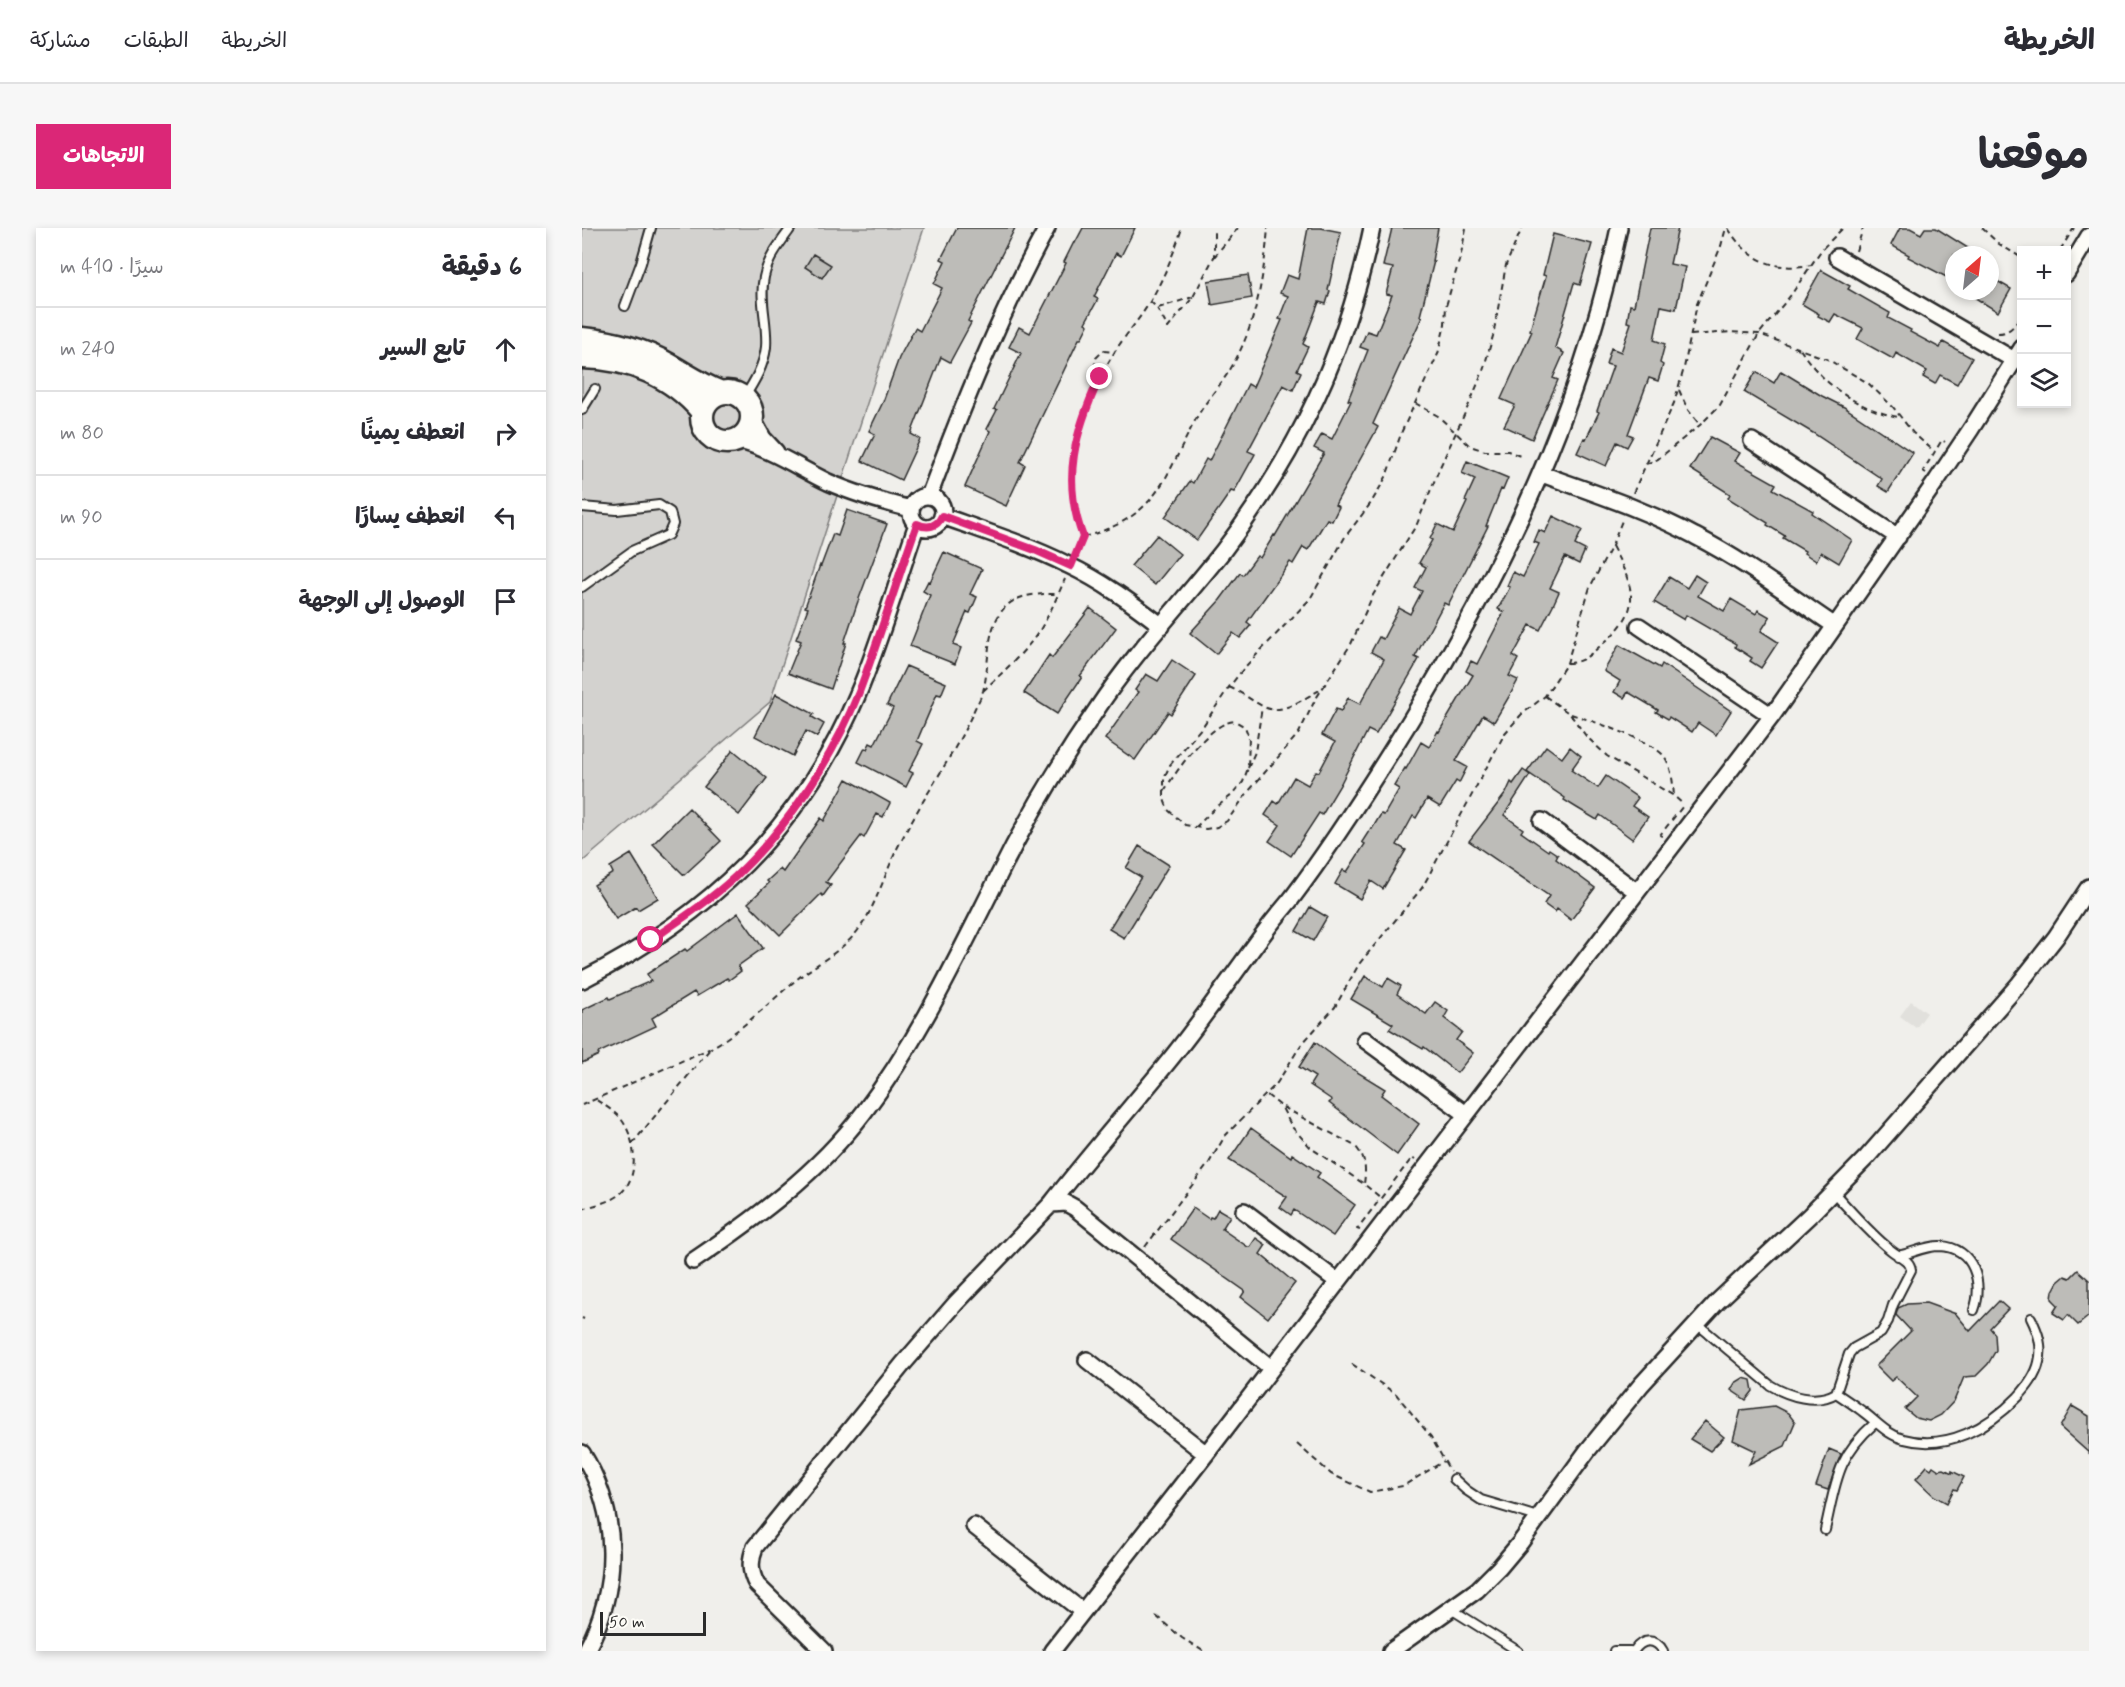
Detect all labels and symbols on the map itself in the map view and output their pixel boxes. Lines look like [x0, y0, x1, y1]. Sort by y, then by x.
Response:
north arrow [1945, 246, 1999, 300]
route end [1086, 363, 1112, 389]
route start [637, 926, 663, 952]
scale bar [600, 1609, 706, 1636]

